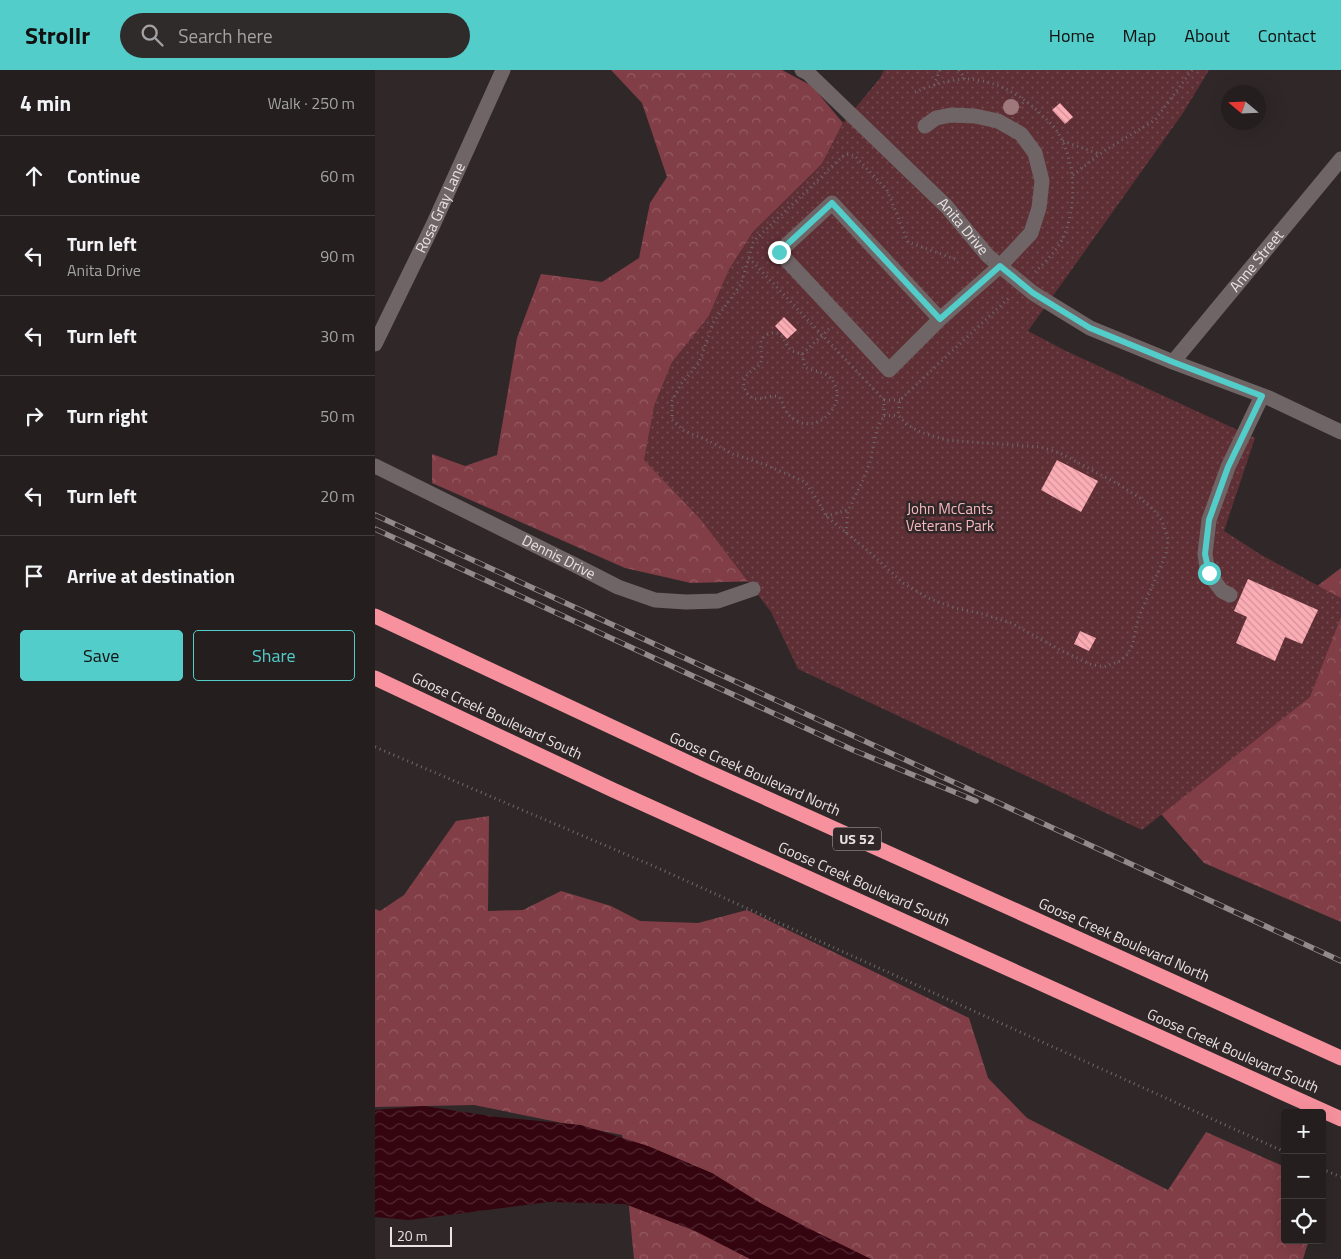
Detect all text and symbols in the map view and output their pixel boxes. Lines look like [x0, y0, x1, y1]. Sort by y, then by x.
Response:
search box [120, 13, 470, 58]
text: Strollr [25, 17, 90, 53]
icon: search [138, 21, 166, 49]
text: Search here [178, 21, 273, 50]
text: Home [1049, 22, 1095, 49]
text: Map [1123, 22, 1156, 49]
text: About [1184, 22, 1230, 49]
text: Contact [1258, 22, 1316, 49]
north arrow [1221, 85, 1266, 130]
text: 4 min [20, 87, 71, 119]
text: Walk · 250 m [267, 91, 355, 115]
street label: Rosa Gray Lane [409, 159, 471, 257]
text: Continue [67, 161, 140, 190]
icon: ahead [20, 162, 48, 190]
text: 60 m [320, 164, 355, 188]
street label: Anita Drive [933, 192, 995, 260]
street label: Anne Street [1223, 224, 1289, 297]
text: Turn left [67, 229, 137, 258]
route end [768, 241, 791, 264]
icon: left [20, 242, 48, 270]
text: 90 m [320, 244, 355, 268]
text: Anita Drive [67, 258, 141, 282]
text: Turn left [67, 321, 137, 350]
icon: left [20, 322, 48, 350]
text: 30 m [320, 324, 355, 348]
text: Turn right [67, 401, 148, 430]
icon: right [20, 402, 48, 430]
text: 50 m [320, 404, 355, 428]
text: Turn left [67, 481, 137, 510]
icon: left [20, 482, 48, 510]
text: 20 m [320, 484, 355, 508]
park label: John McCants Veterans Park [906, 497, 994, 537]
street label: Dennis Drive [518, 528, 600, 585]
text: Arrive at destination [67, 561, 235, 590]
icon: arrive [20, 562, 48, 590]
route start [1198, 562, 1221, 585]
button: Save [20, 630, 183, 681]
button: Share [193, 630, 355, 681]
street label: Goose Creek Boulevard South [408, 666, 586, 765]
street label: Goose Creek Boulevard North [666, 725, 844, 822]
road number: US 52 [833, 828, 881, 851]
street label: Goose Creek Boulevard South [775, 835, 954, 932]
street label: Goose Creek Boulevard North [1035, 891, 1213, 988]
street label: Goose Creek Boulevard South [1144, 1002, 1323, 1099]
map controls [1281, 1109, 1326, 1244]
button: + [1281, 1109, 1326, 1154]
button: − [1281, 1154, 1326, 1199]
button: locate [1281, 1199, 1326, 1244]
scale bar [390, 1224, 453, 1247]
text: 20 m [397, 1225, 427, 1246]

